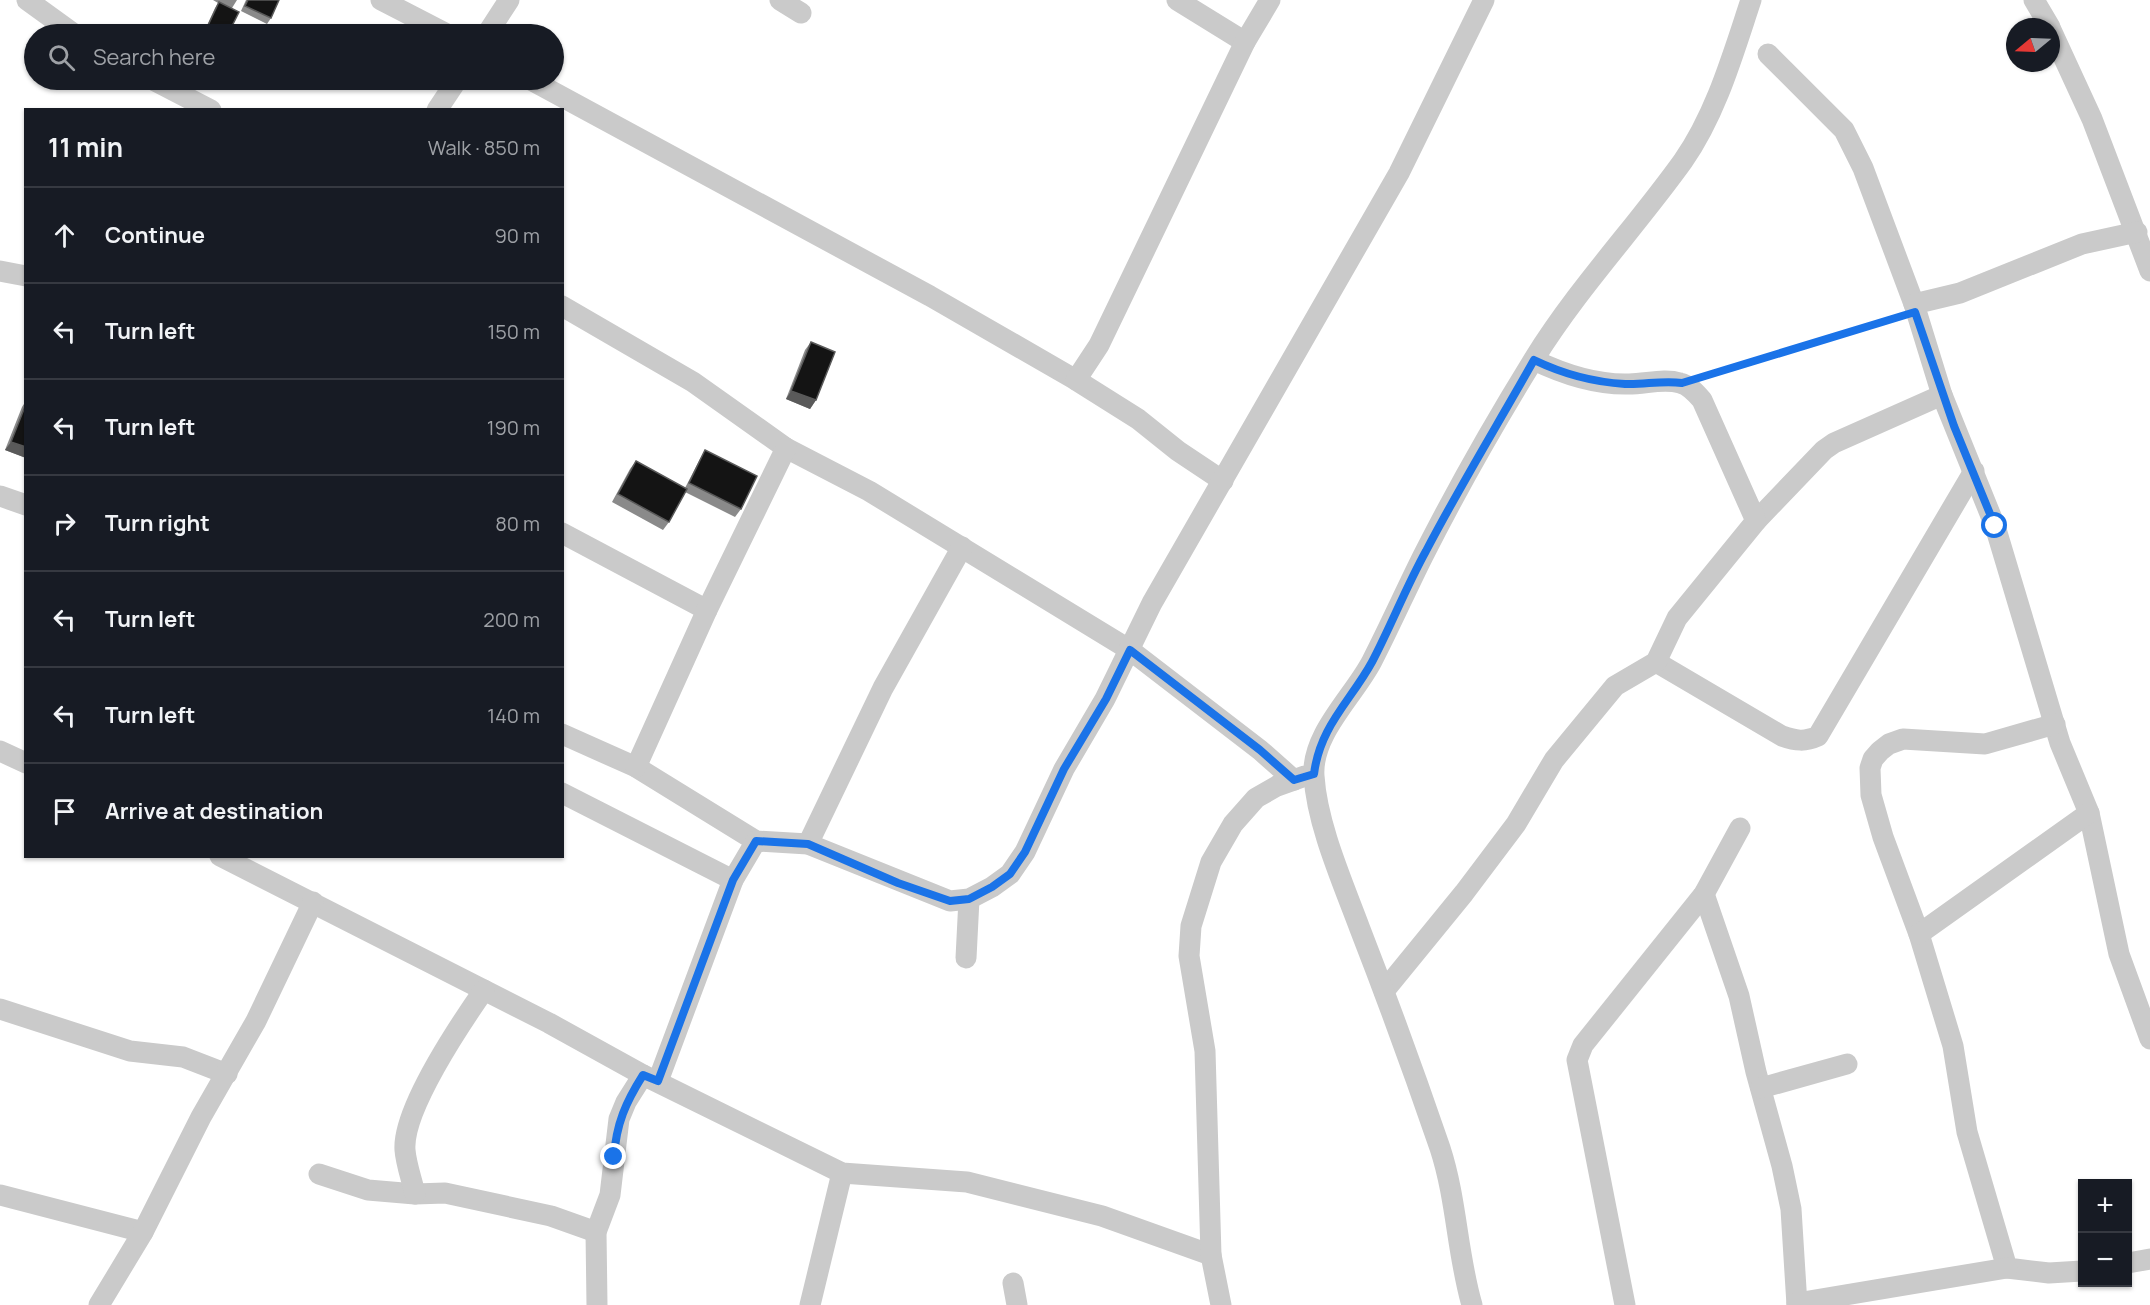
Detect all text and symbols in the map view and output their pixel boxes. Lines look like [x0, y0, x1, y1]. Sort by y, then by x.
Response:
north arrow [2006, 18, 2060, 72]
search box [24, 24, 564, 90]
icon: search [45, 41, 78, 74]
text: Search here [93, 42, 215, 72]
text: 11 min [48, 129, 123, 165]
text: Walk · 850 m [428, 134, 540, 161]
icon: ahead [48, 219, 81, 252]
text: Continue [105, 220, 205, 250]
text: 90 m [494, 222, 540, 249]
icon: left [48, 315, 81, 348]
text: Turn left [105, 316, 195, 346]
text: 150 m [487, 318, 540, 345]
icon: left [48, 411, 81, 444]
text: Turn left [105, 412, 195, 442]
text: 190 m [487, 414, 540, 441]
icon: right [48, 507, 81, 540]
text: Turn right [105, 508, 210, 538]
text: 80 m [495, 510, 540, 537]
route start [1981, 512, 2007, 538]
icon: left [48, 603, 81, 636]
text: Turn left [105, 604, 195, 634]
text: 200 m [483, 606, 540, 633]
icon: left [48, 699, 81, 732]
text: Turn left [105, 700, 195, 730]
text: 140 m [487, 702, 540, 729]
icon: arrive [48, 795, 81, 828]
text: Arrive at destination [105, 796, 323, 826]
route end [600, 1143, 626, 1169]
map controls [2078, 1179, 2132, 1287]
button: + [2078, 1179, 2132, 1233]
button: − [2078, 1233, 2132, 1287]

